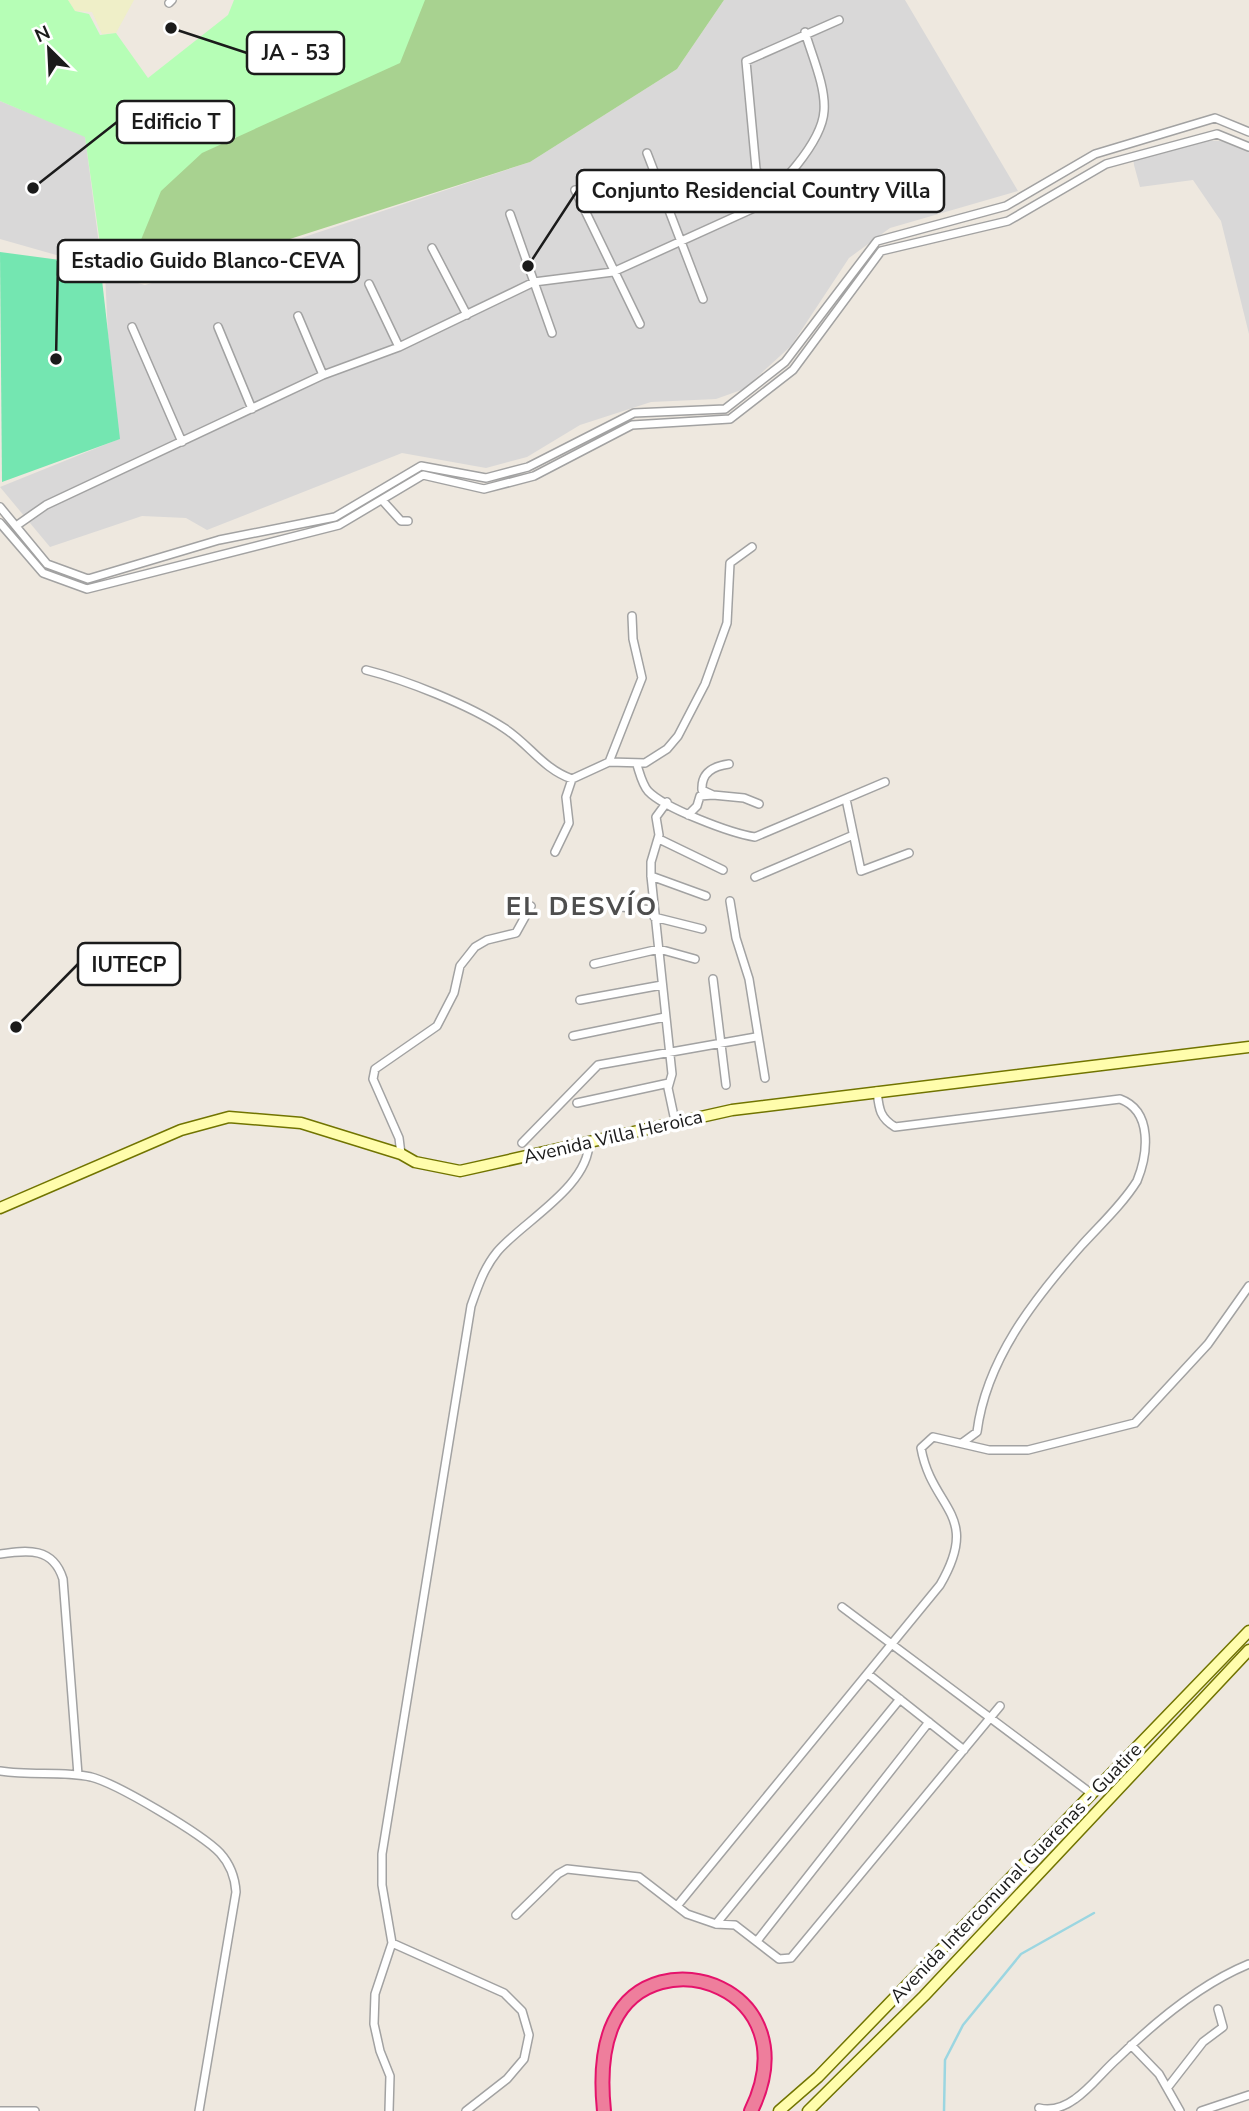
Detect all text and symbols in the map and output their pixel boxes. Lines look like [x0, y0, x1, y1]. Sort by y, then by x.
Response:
north arrow [14, 14, 84, 84]
text: N [31, 20, 54, 49]
callout: JA - 53 [247, 32, 344, 74]
text: JA - 53 [261, 39, 330, 67]
callout: Edificio T [117, 101, 234, 143]
text: Edificio T [131, 108, 221, 136]
callout: Conjunto Residencial Country Villa [577, 170, 944, 212]
text: Conjunto Residencial Country Villa [592, 177, 930, 205]
callout: Estadio Guido Blanco-CEVA [58, 240, 359, 282]
text: Estadio Guido Blanco-CEVA [71, 247, 345, 275]
district label: EL DESVÍO [506, 889, 658, 924]
callout: IUTECP [78, 943, 180, 985]
text: IUTECP [92, 951, 167, 979]
street label: Avenida Villa Heroica [521, 1104, 705, 1170]
street label: Avenida Intercomunal Guarenas - Guatire [884, 1737, 1148, 2009]

